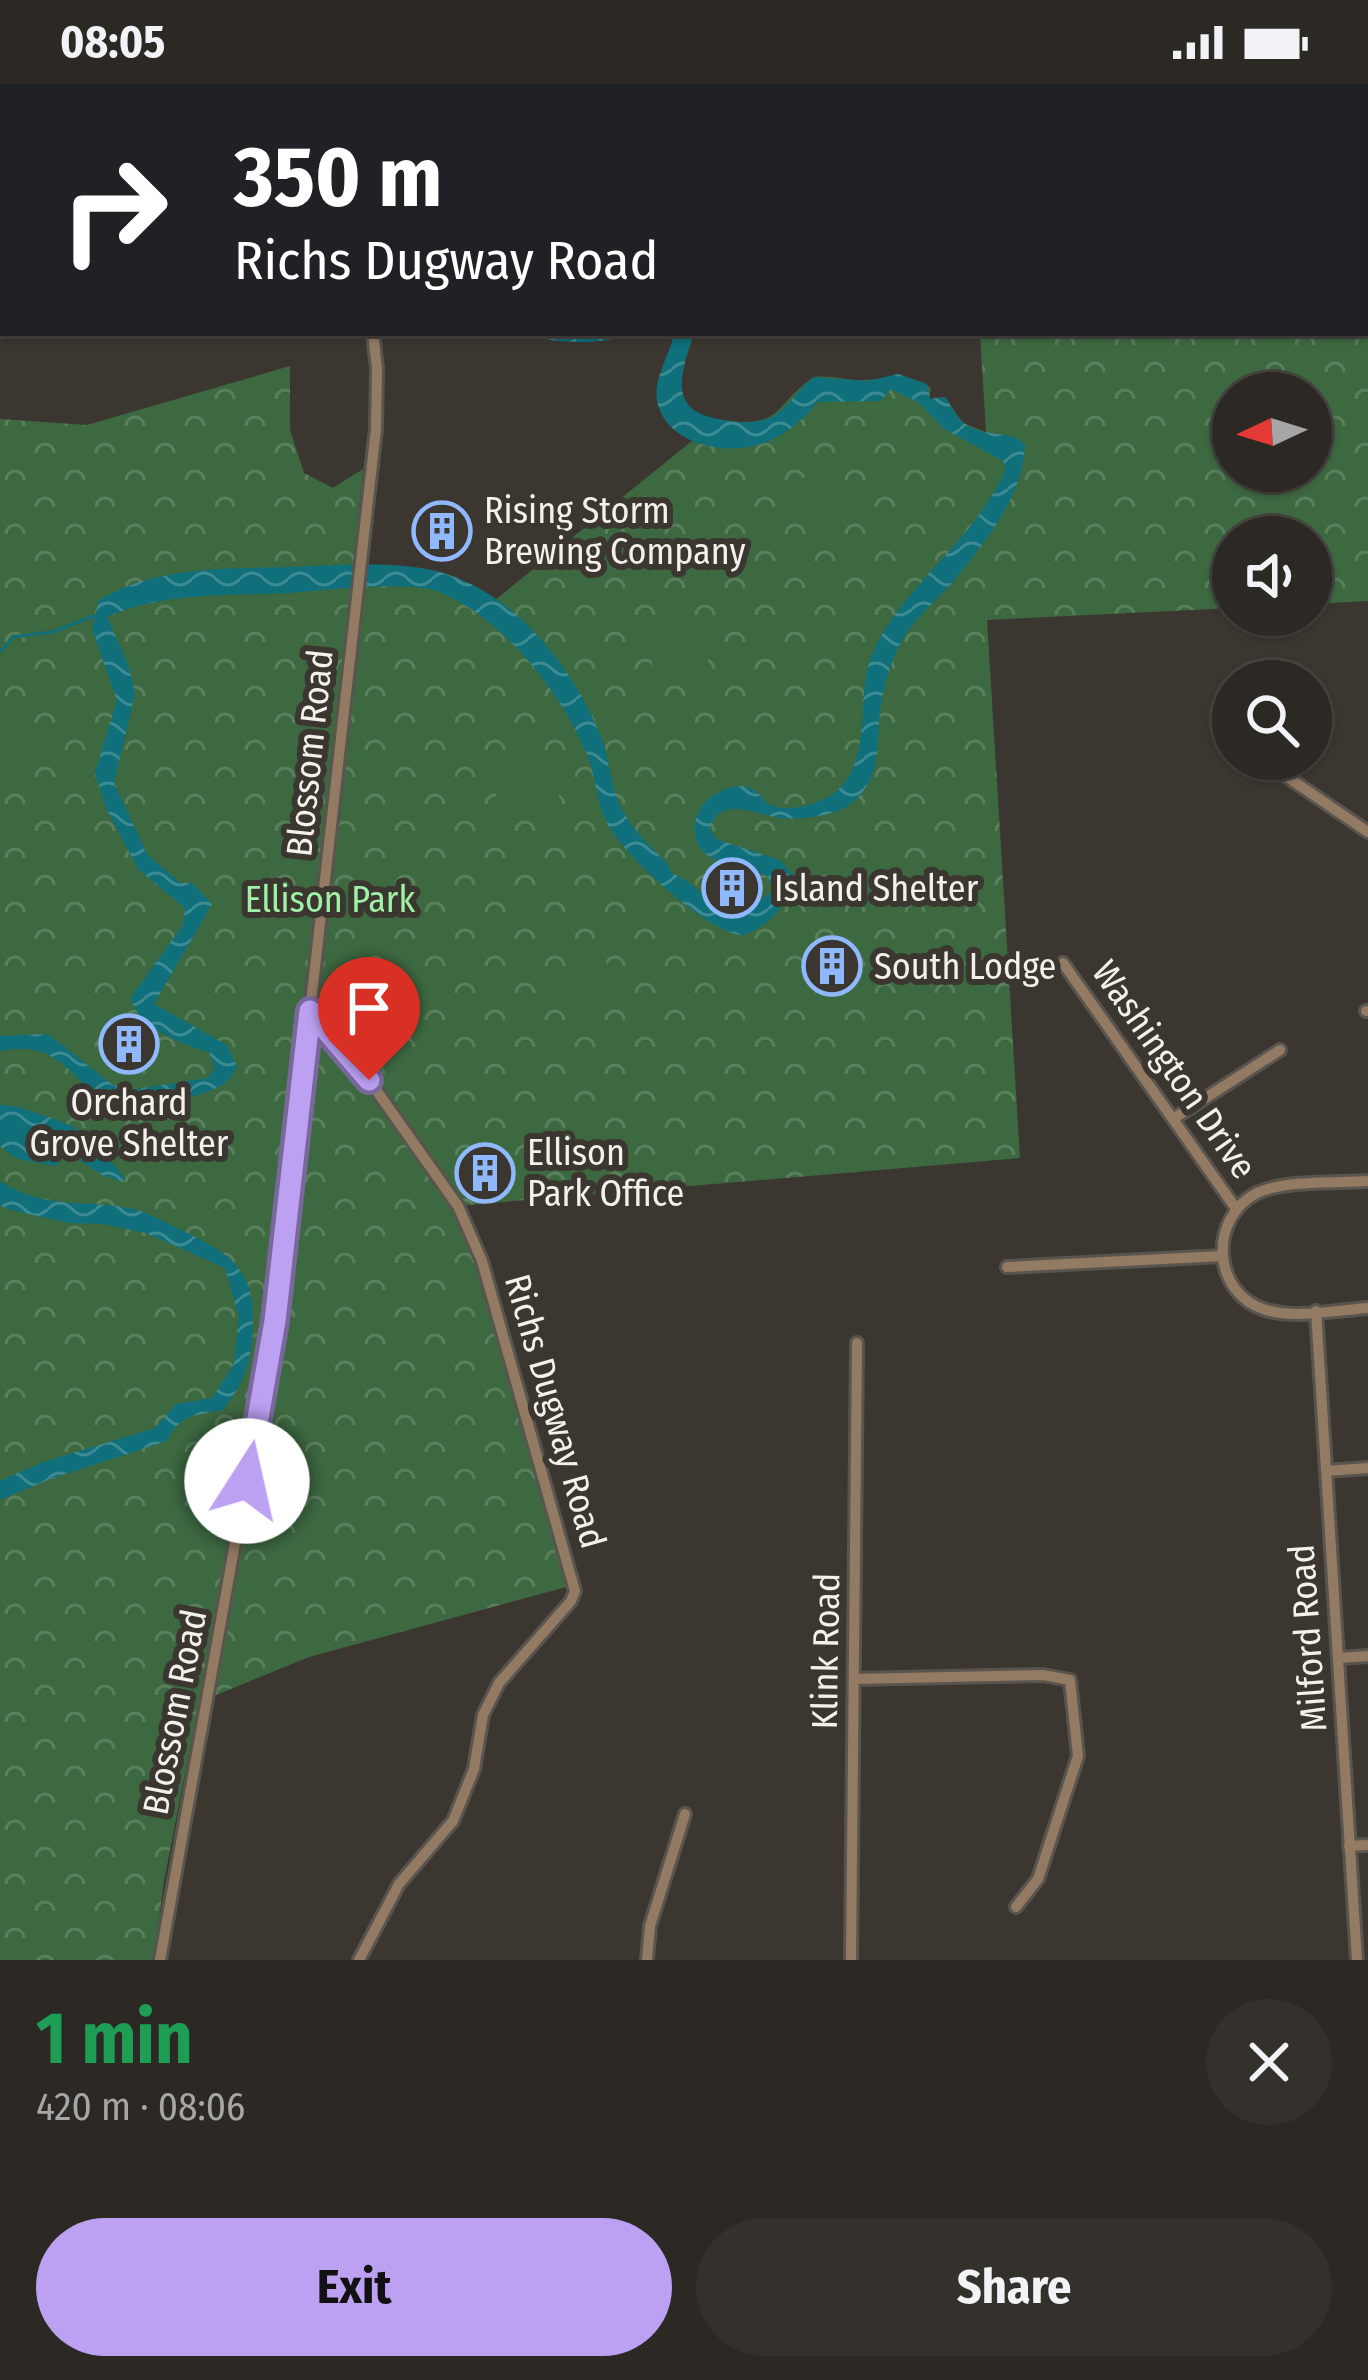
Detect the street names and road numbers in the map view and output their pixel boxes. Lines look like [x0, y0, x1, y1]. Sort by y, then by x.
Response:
street label: Blossom Road [277, 647, 343, 859]
street label: Washington Drive [1083, 952, 1266, 1187]
street label: Richs Dugway Road [495, 1269, 615, 1553]
street label: Milford Road [1280, 1543, 1336, 1733]
street label: Klink Road [803, 1572, 849, 1730]
street label: Blossom Road [134, 1606, 216, 1819]

